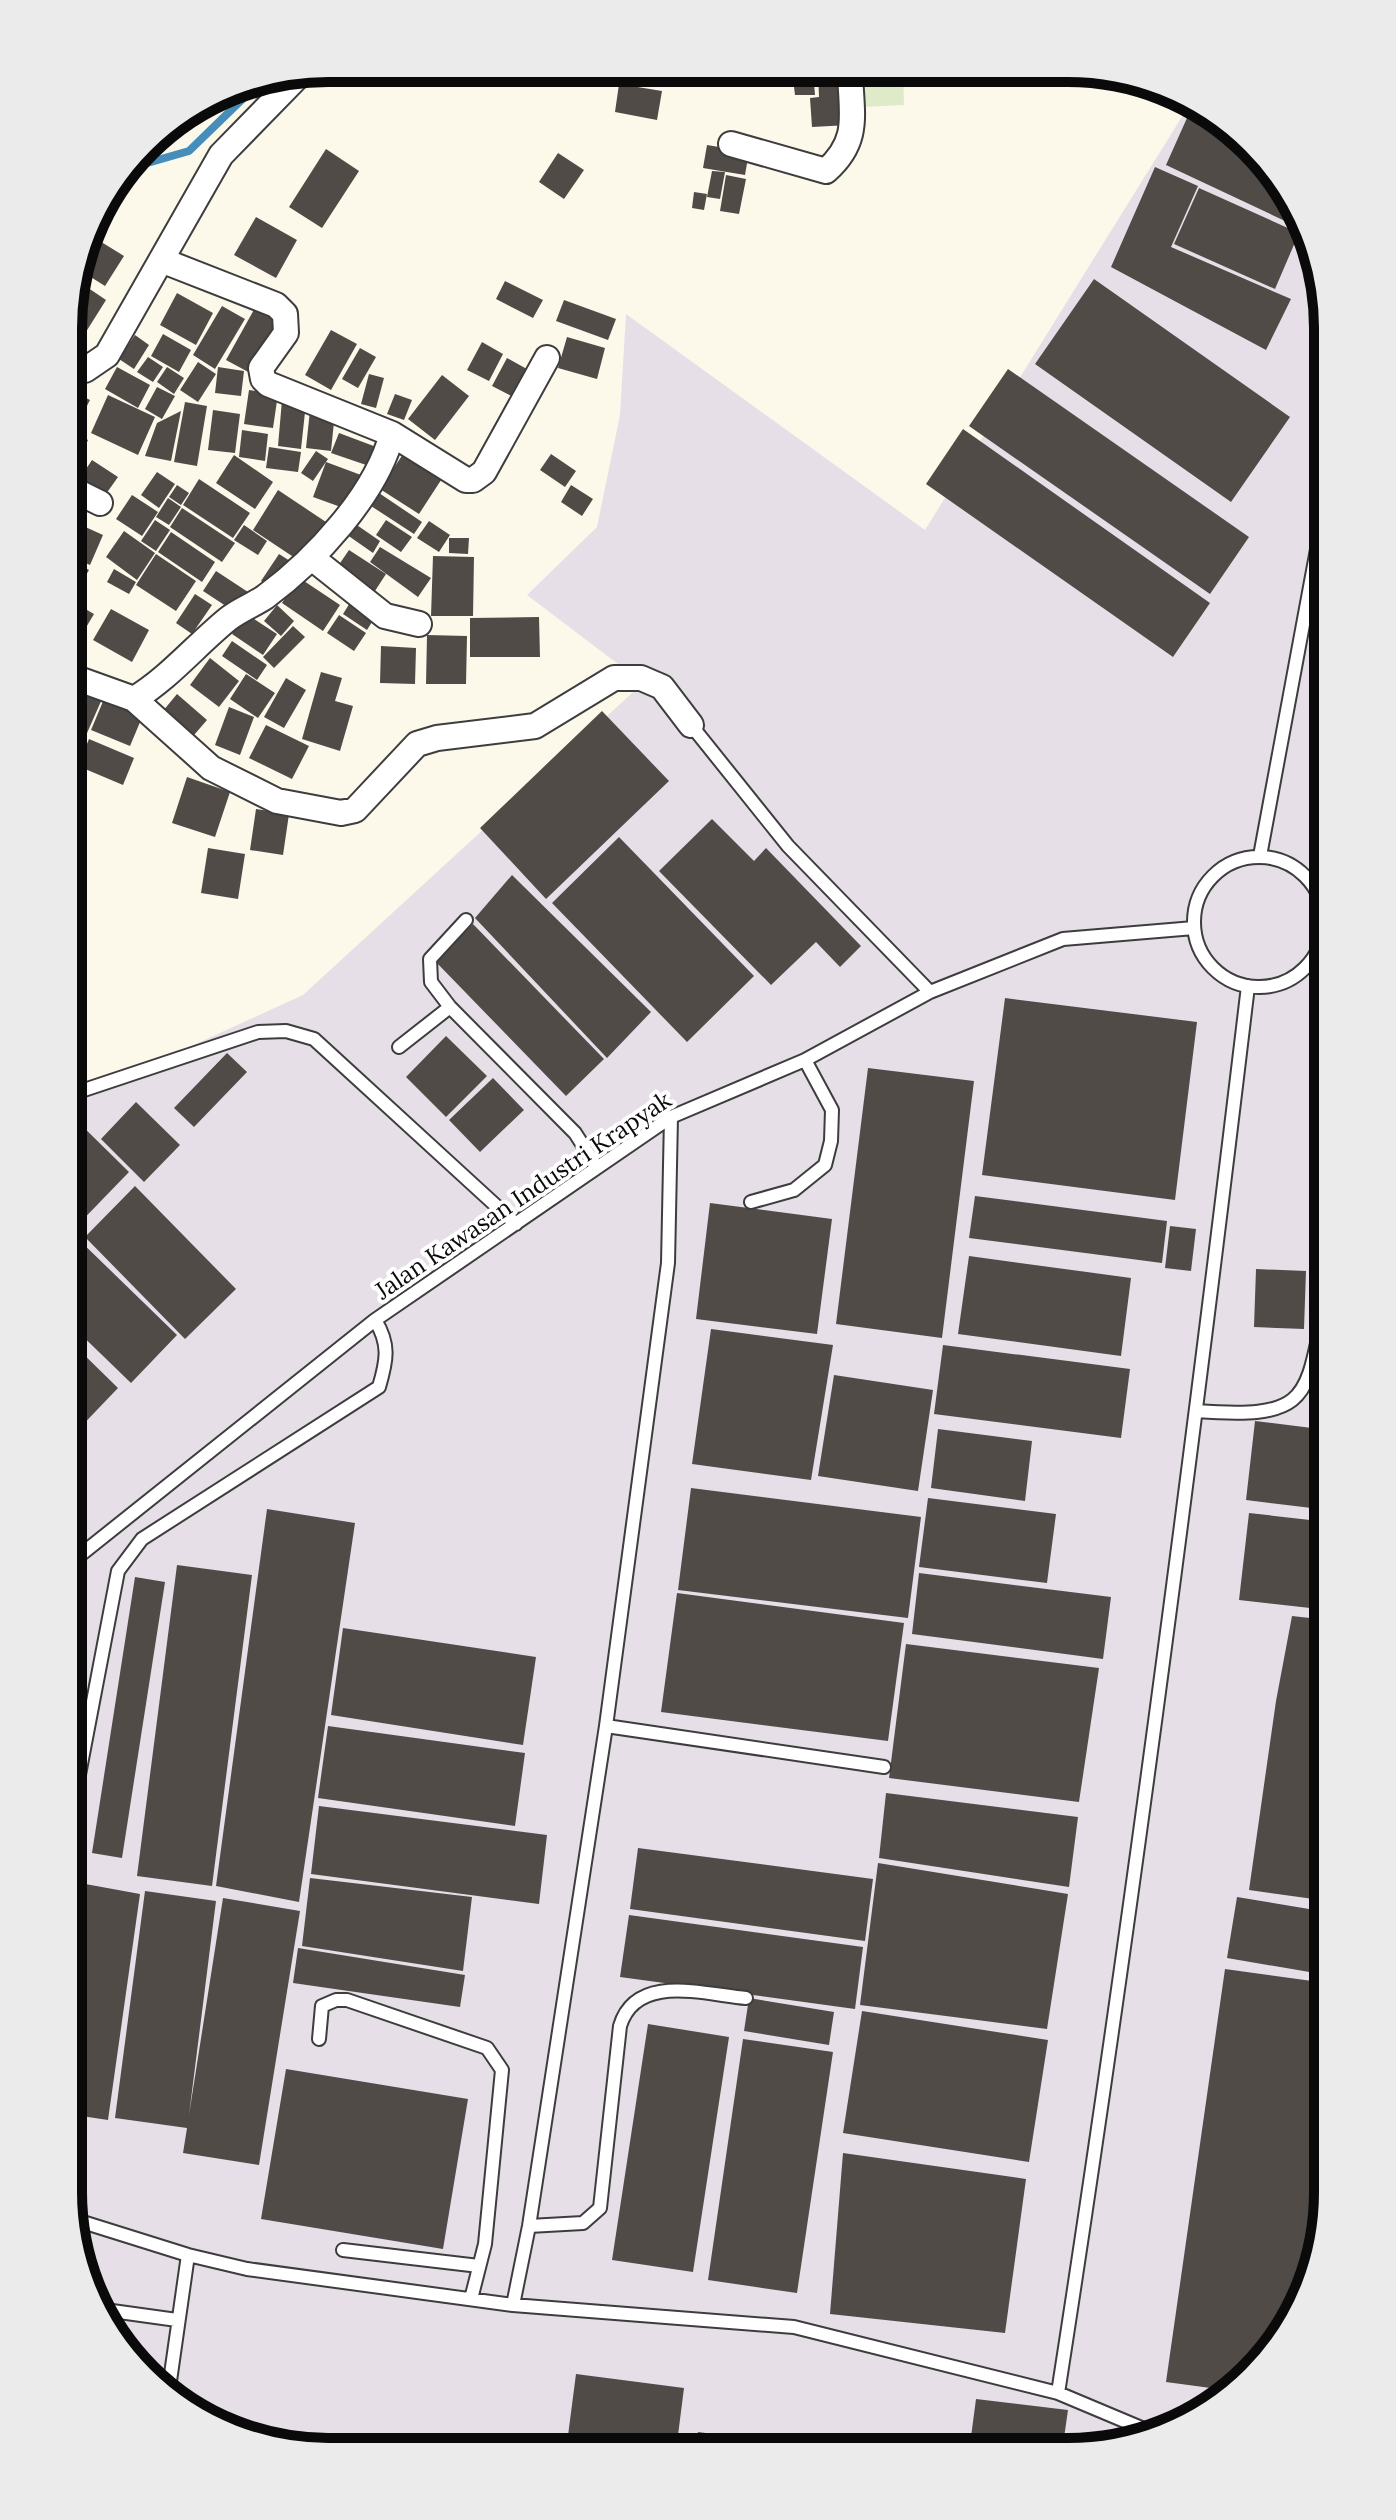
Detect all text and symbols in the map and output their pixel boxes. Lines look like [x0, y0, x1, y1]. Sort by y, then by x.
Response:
street label: Jalan Kawasan Industri Krapyak [368, 1084, 677, 1307]

